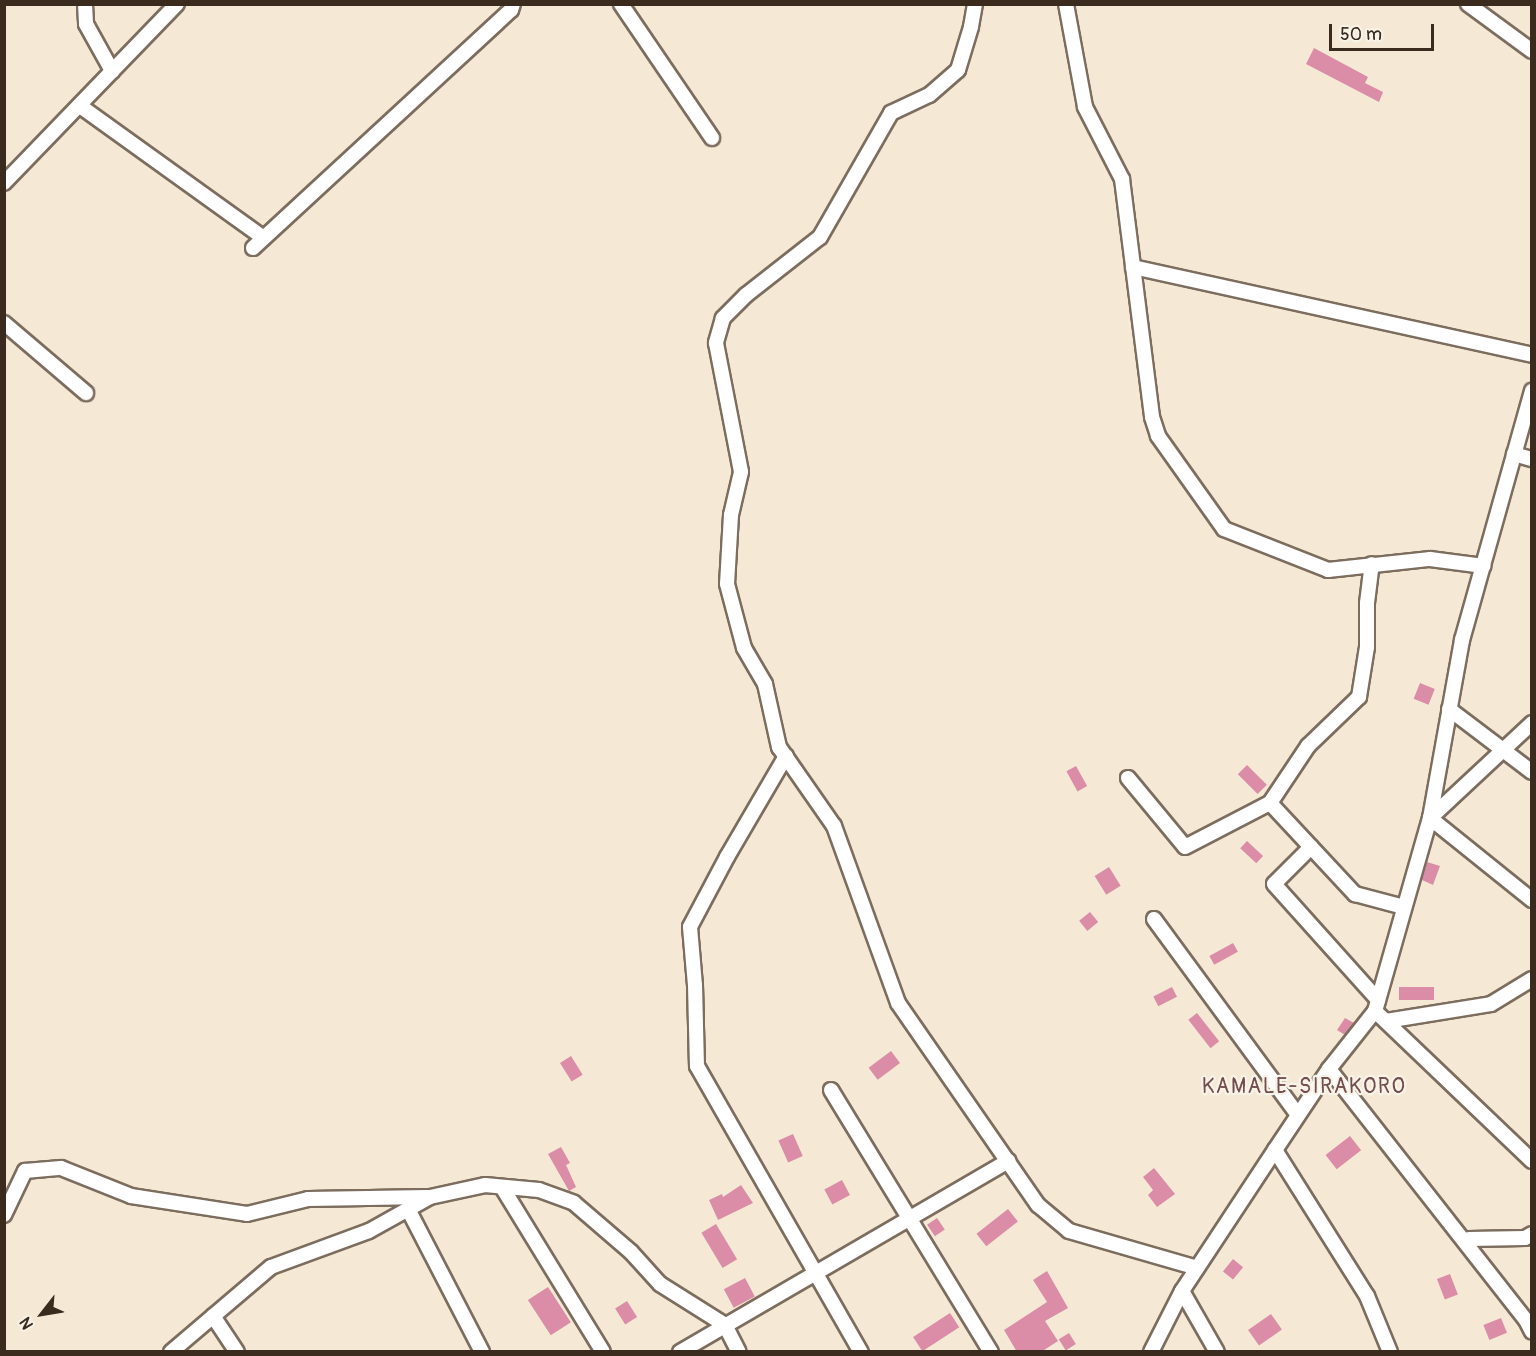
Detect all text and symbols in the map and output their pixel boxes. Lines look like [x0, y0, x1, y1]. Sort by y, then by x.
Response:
scale bar [1332, 12, 1437, 50]
text: 50 m [1340, 23, 1382, 46]
district label: KAMALE-SIRAKORO [1202, 1074, 1406, 1100]
north arrow [12, 1284, 72, 1344]
text: N [15, 1313, 38, 1333]

